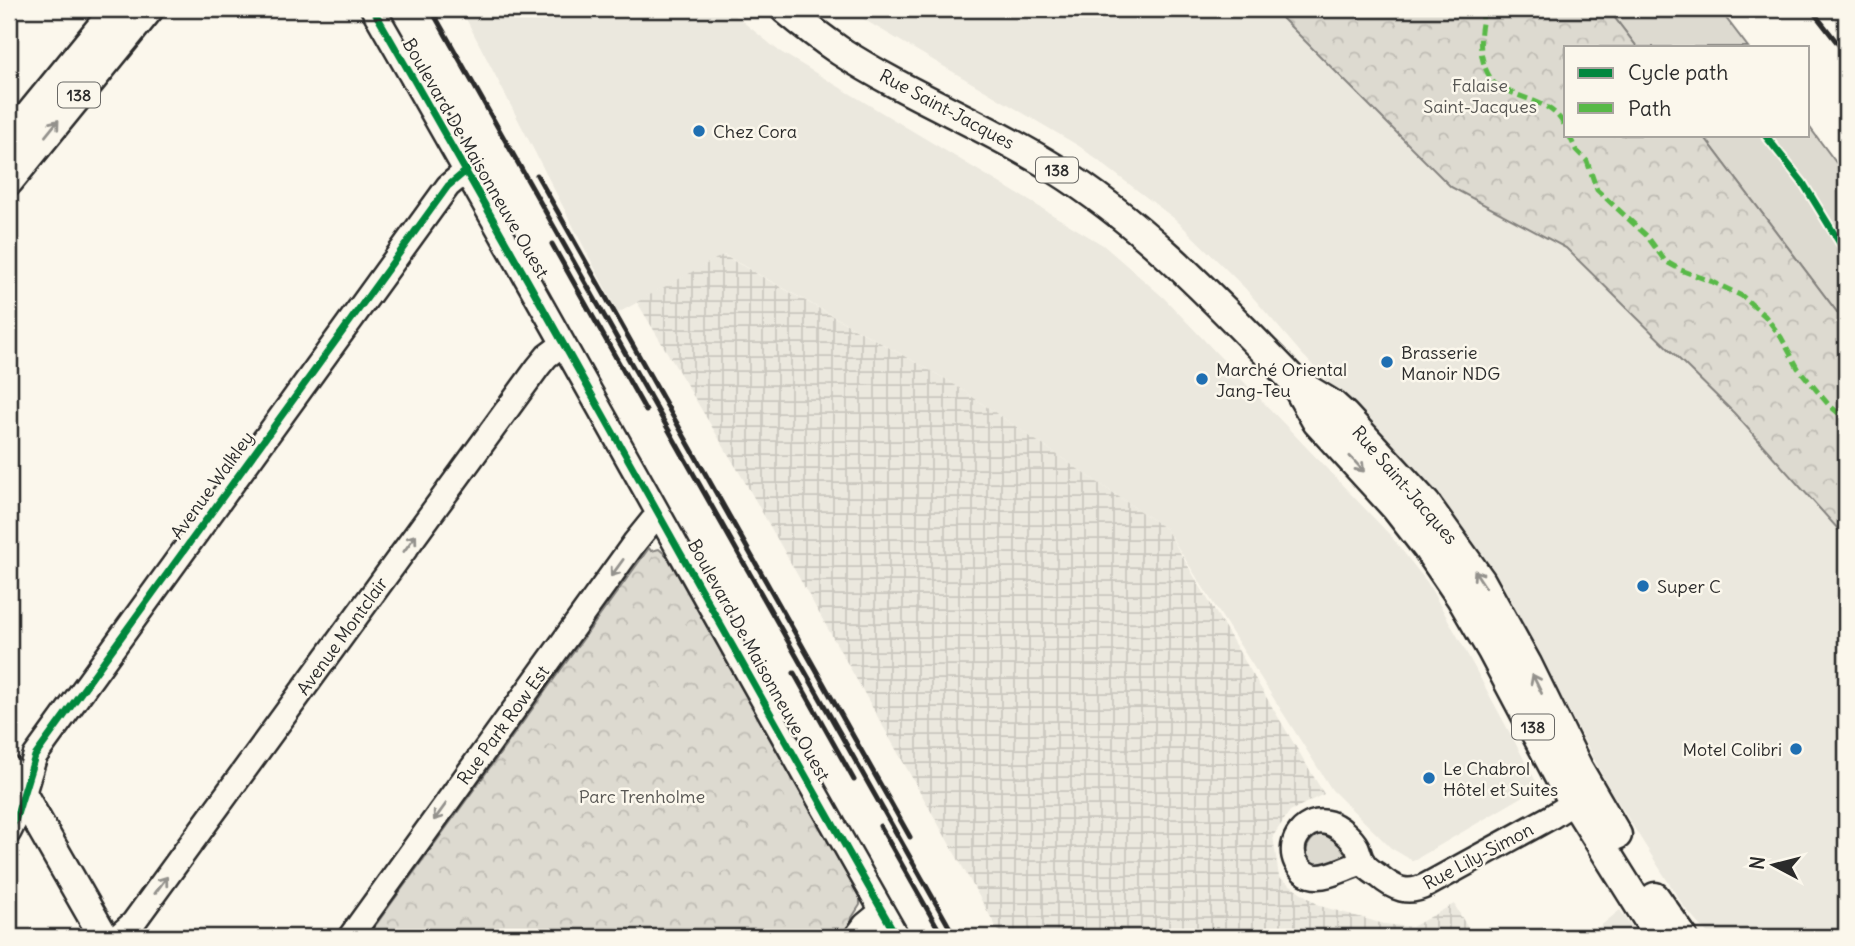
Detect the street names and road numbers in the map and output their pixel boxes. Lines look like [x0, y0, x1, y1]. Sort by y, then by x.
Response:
street label: Boulevard De Maisonneuve Ouest [398, 34, 554, 282]
street label: Rue Saint-Jacques [876, 64, 1018, 154]
road number: 138 [58, 82, 100, 108]
road number: 138 [1036, 158, 1078, 182]
street label: Rue Saint-Jacques [1347, 421, 1463, 549]
street label: Avenue Walkley [165, 427, 259, 543]
street label: Boulevard De Maisonneuve Ouest [683, 535, 835, 785]
street label: Avenue Montclair [291, 572, 393, 700]
street label: Rue Park Row Est [452, 661, 554, 789]
road number: 138 [1512, 714, 1554, 740]
street label: Rue Lily-Simon [1419, 817, 1537, 895]

